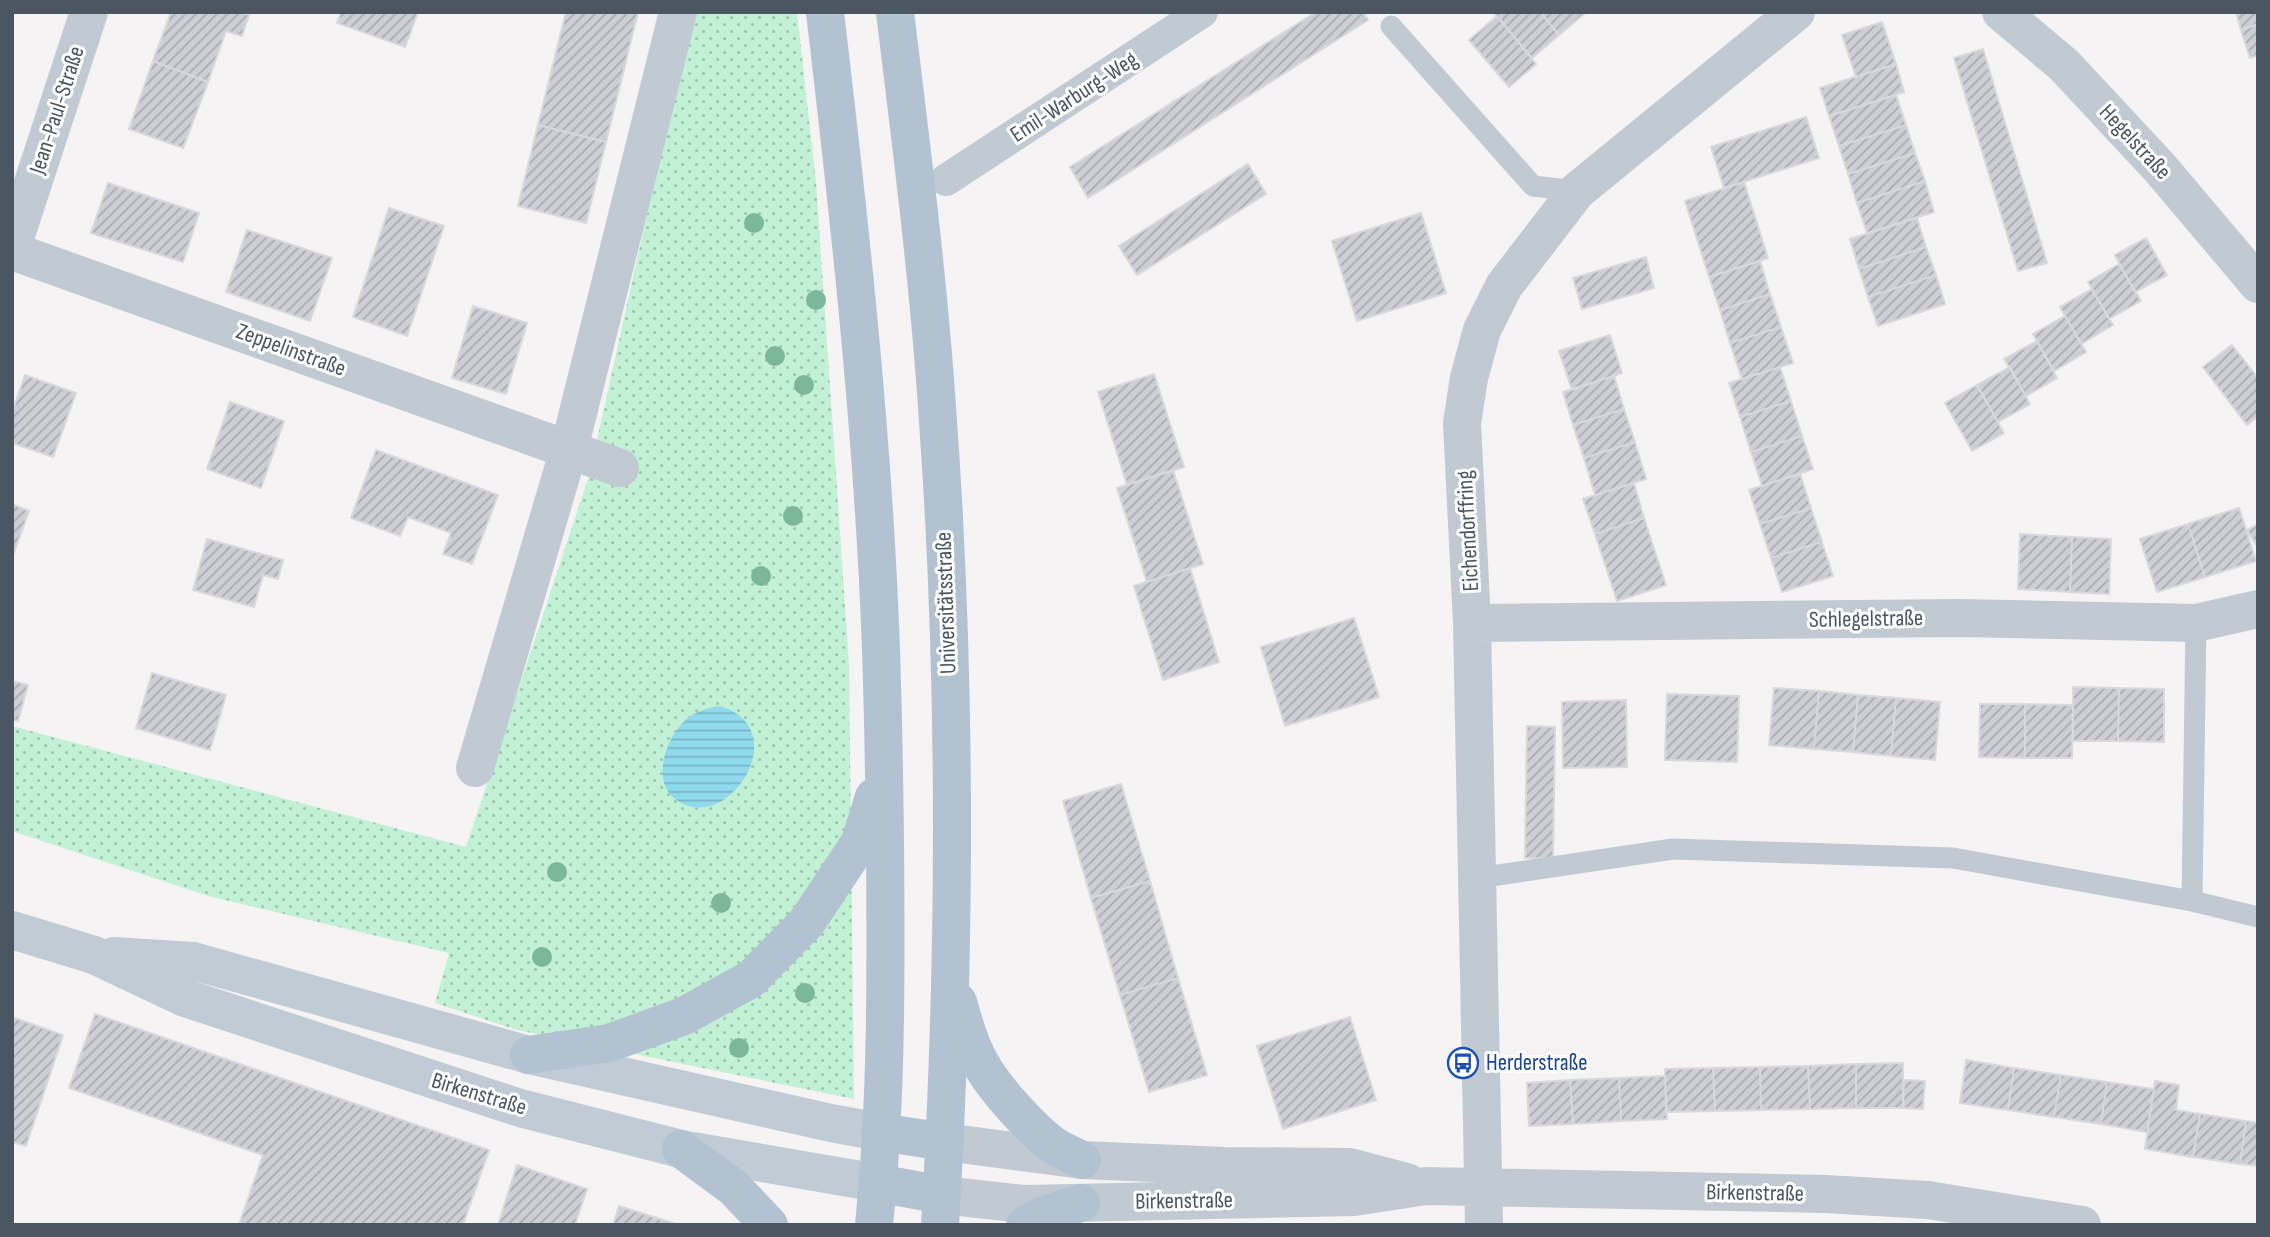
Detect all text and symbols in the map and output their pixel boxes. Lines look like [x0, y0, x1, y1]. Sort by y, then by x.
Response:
street label: Jean-Paul-Straße [23, 43, 91, 178]
street label: Emil-Warburg-Weg [1005, 45, 1143, 149]
street label: Hegelstraße [2093, 99, 2177, 185]
street label: Zeppelinstraße [232, 317, 350, 383]
street label: Eichendorffring [1451, 470, 1485, 592]
street label: Universitätsstraße [930, 531, 962, 675]
street label: Schlegelstraße [1809, 604, 1923, 634]
bus stop icon: Herderstraße [1446, 1046, 1480, 1080]
place label: Herderstraße [1486, 1049, 1588, 1077]
street label: Birkenstraße [428, 1066, 530, 1122]
street label: Birkenstraße [1706, 1178, 1804, 1208]
street label: Birkenstraße [1135, 1186, 1233, 1216]

